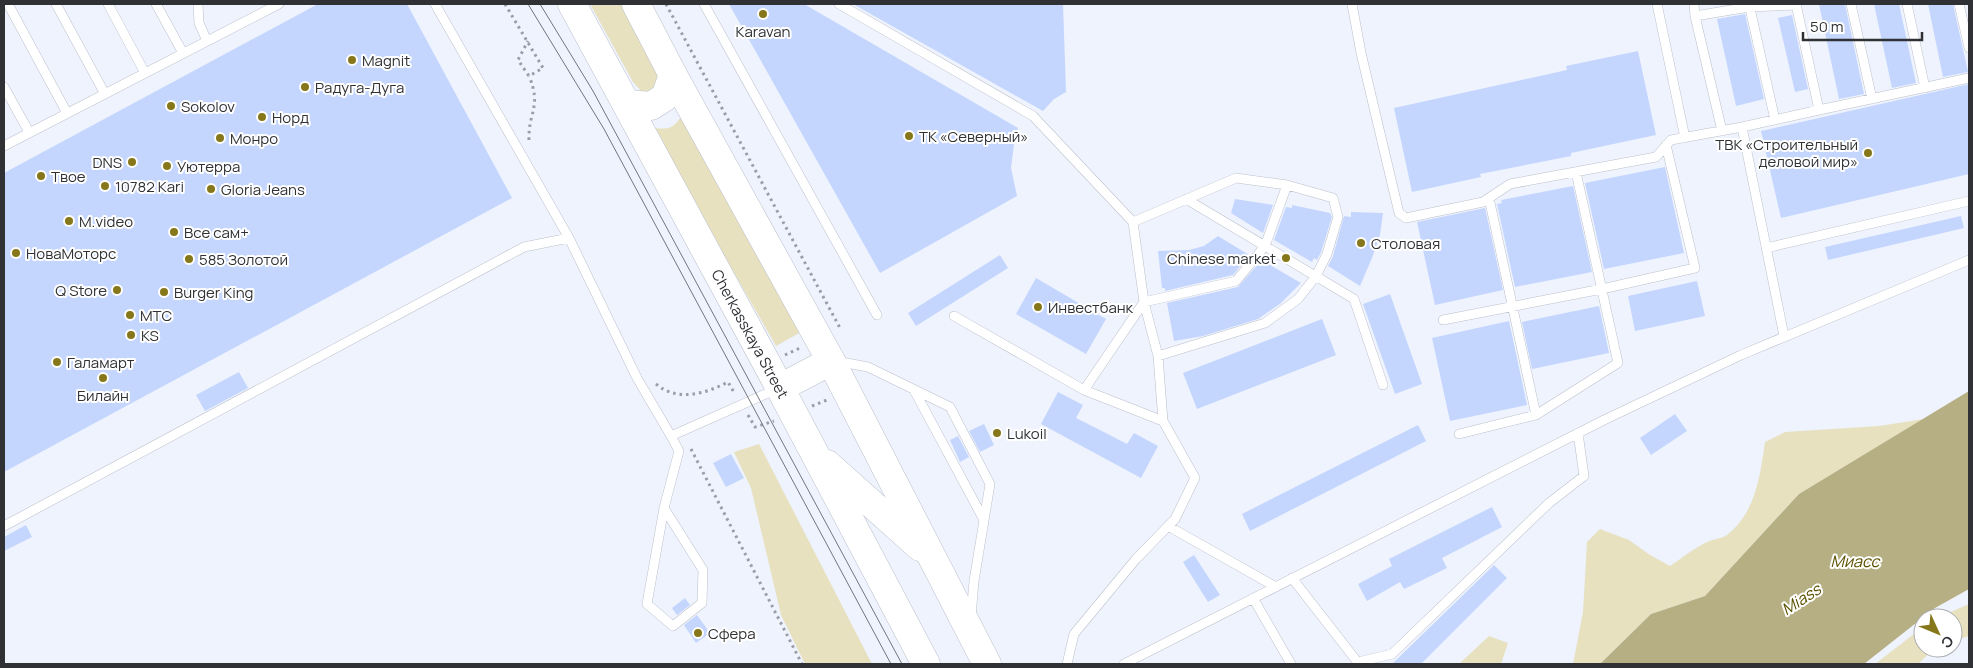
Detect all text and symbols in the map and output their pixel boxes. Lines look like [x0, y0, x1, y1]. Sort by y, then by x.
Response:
marker: Karavan [757, 8, 769, 20]
scale bar [1803, 10, 1922, 42]
text: 50 m [1810, 16, 1844, 37]
place label: Karavan [736, 21, 790, 42]
place label: Magnit [362, 50, 410, 71]
marker: Magnit [346, 54, 358, 66]
place label: Радуга-Дуга [315, 77, 404, 98]
marker: Радуга-Дуга [299, 81, 311, 93]
place label: Sokolov [181, 96, 235, 117]
marker: Sokolov [165, 100, 177, 112]
place label: Норд [272, 107, 309, 128]
marker: Норд [256, 111, 268, 123]
place label: ТК «Северный» [919, 126, 1028, 147]
place label: Монро [230, 128, 278, 149]
marker: ТК «Северный» [903, 130, 915, 142]
marker: Монро [214, 132, 226, 144]
place label: ТВК «Строительный деловой мир» [1715, 134, 1858, 172]
marker: ТВК «Строительный деловой мир» [1862, 147, 1874, 159]
place label: DNS [92, 152, 122, 173]
marker: DNS [126, 156, 138, 168]
place label: Уютерра [177, 156, 240, 177]
marker: Уютерра [161, 160, 173, 172]
place label: Твое [51, 166, 86, 187]
marker: Твое [35, 170, 47, 182]
place label: 10782 Kari [115, 176, 184, 197]
place label: Gloria Jeans [221, 179, 305, 200]
marker: 10782 Kari [99, 180, 111, 192]
marker: Gloria Jeans [205, 183, 217, 195]
place label: M.video [79, 211, 133, 232]
marker: M.video [63, 215, 75, 227]
place label: Все сам+ [184, 222, 249, 243]
marker: Все сам+ [168, 226, 180, 238]
place label: Столовая [1371, 233, 1440, 254]
marker: Столовая [1355, 237, 1367, 249]
place label: НоваМоторс [26, 243, 116, 264]
marker: НоваМоторс [10, 247, 22, 259]
place label: Chinese market [1167, 248, 1276, 269]
place label: 585 Золотой [199, 249, 288, 270]
marker: Chinese market [1280, 252, 1292, 264]
marker: 585 Золотой [183, 253, 195, 265]
street label: Cherkasskaya Street [707, 266, 794, 402]
place label: Q Store [55, 280, 107, 301]
place label: Burger King [174, 282, 253, 303]
marker: Q Store [111, 284, 123, 296]
marker: Burger King [158, 286, 170, 298]
place label: Инвестбанк [1048, 297, 1134, 318]
marker: Инвестбанк [1032, 301, 1044, 313]
place label: МТС [140, 305, 173, 326]
marker: МТС [124, 309, 136, 321]
place label: KS [141, 325, 159, 346]
marker: KS [125, 329, 137, 341]
place label: Галамарт [67, 352, 135, 373]
marker: Галамарт [51, 356, 63, 368]
marker: Билайн [97, 372, 109, 384]
place label: Билайн [77, 385, 129, 406]
place label: Lukoil [1007, 423, 1047, 444]
marker: Lukoil [991, 427, 1003, 439]
water label: Миасс [1831, 550, 1881, 572]
water label: Miass [1777, 577, 1826, 620]
north arrow [1913, 608, 1963, 658]
place label: Сфера [708, 623, 756, 644]
marker: Сфера [692, 627, 704, 639]
text: С [1937, 632, 1958, 653]

